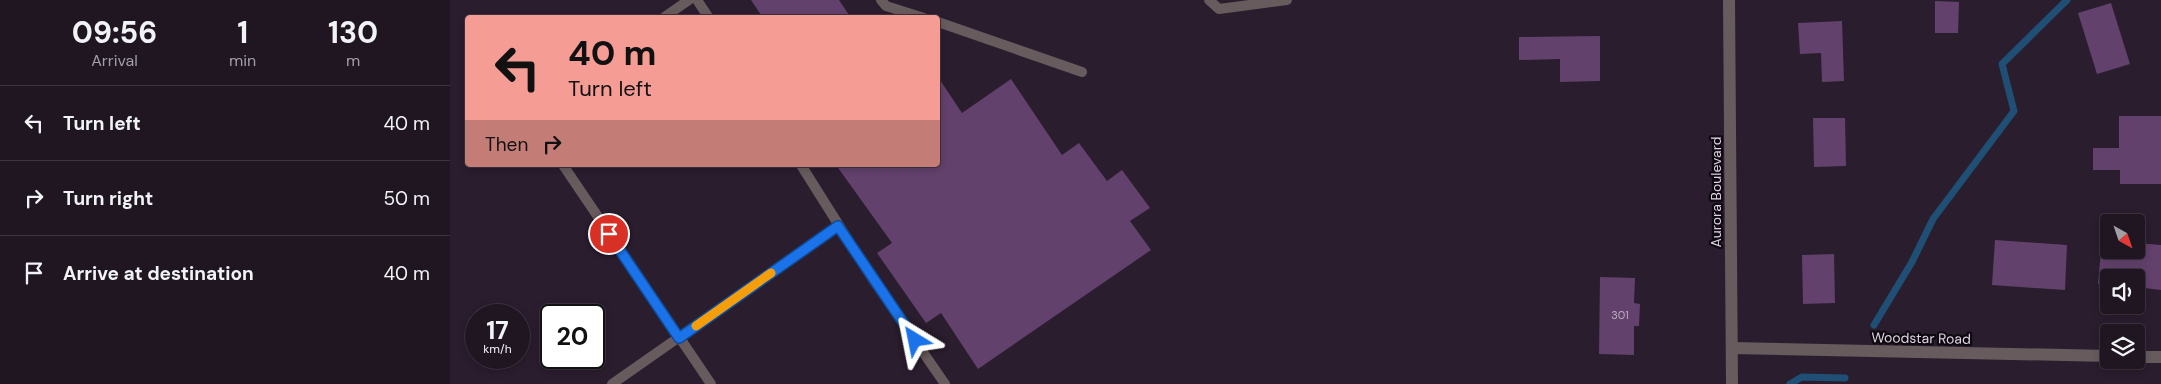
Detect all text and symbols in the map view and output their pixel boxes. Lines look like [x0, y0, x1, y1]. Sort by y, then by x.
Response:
text: 09:56 [72, 13, 157, 52]
text: 1 [237, 13, 248, 52]
text: 130 [328, 13, 378, 52]
text: 40 m [568, 30, 657, 76]
icon: left [485, 35, 550, 100]
text: Arrival [91, 50, 138, 71]
text: min [229, 50, 256, 71]
text: m [346, 50, 360, 71]
text: Turn left [568, 74, 652, 103]
icon: left [20, 109, 48, 137]
text: Turn left [63, 111, 141, 136]
text: 40 m [383, 111, 430, 136]
icon: right [538, 130, 566, 158]
text: Then [485, 132, 528, 157]
street label: Aurora Boulevard [1707, 137, 1725, 247]
icon: right [20, 184, 48, 212]
text: Turn right [63, 186, 153, 211]
text: 50 m [383, 186, 430, 211]
pin [588, 213, 630, 255]
north arrow [2100, 214, 2145, 259]
map controls [2100, 214, 2145, 369]
icon: arrive [595, 220, 623, 248]
icon: arrive [20, 259, 48, 287]
text: Arrive at destination [63, 261, 254, 286]
text: 40 m [383, 261, 430, 286]
button: sound [2100, 269, 2145, 314]
speed limit sign: 20 [540, 304, 605, 369]
house number: 301 [1611, 308, 1629, 322]
position arrow [888, 313, 940, 365]
text: 17 [486, 314, 509, 347]
button: layers [2100, 324, 2145, 369]
street label: Woodstar Road [1871, 328, 1971, 348]
text: km/h [483, 341, 512, 357]

